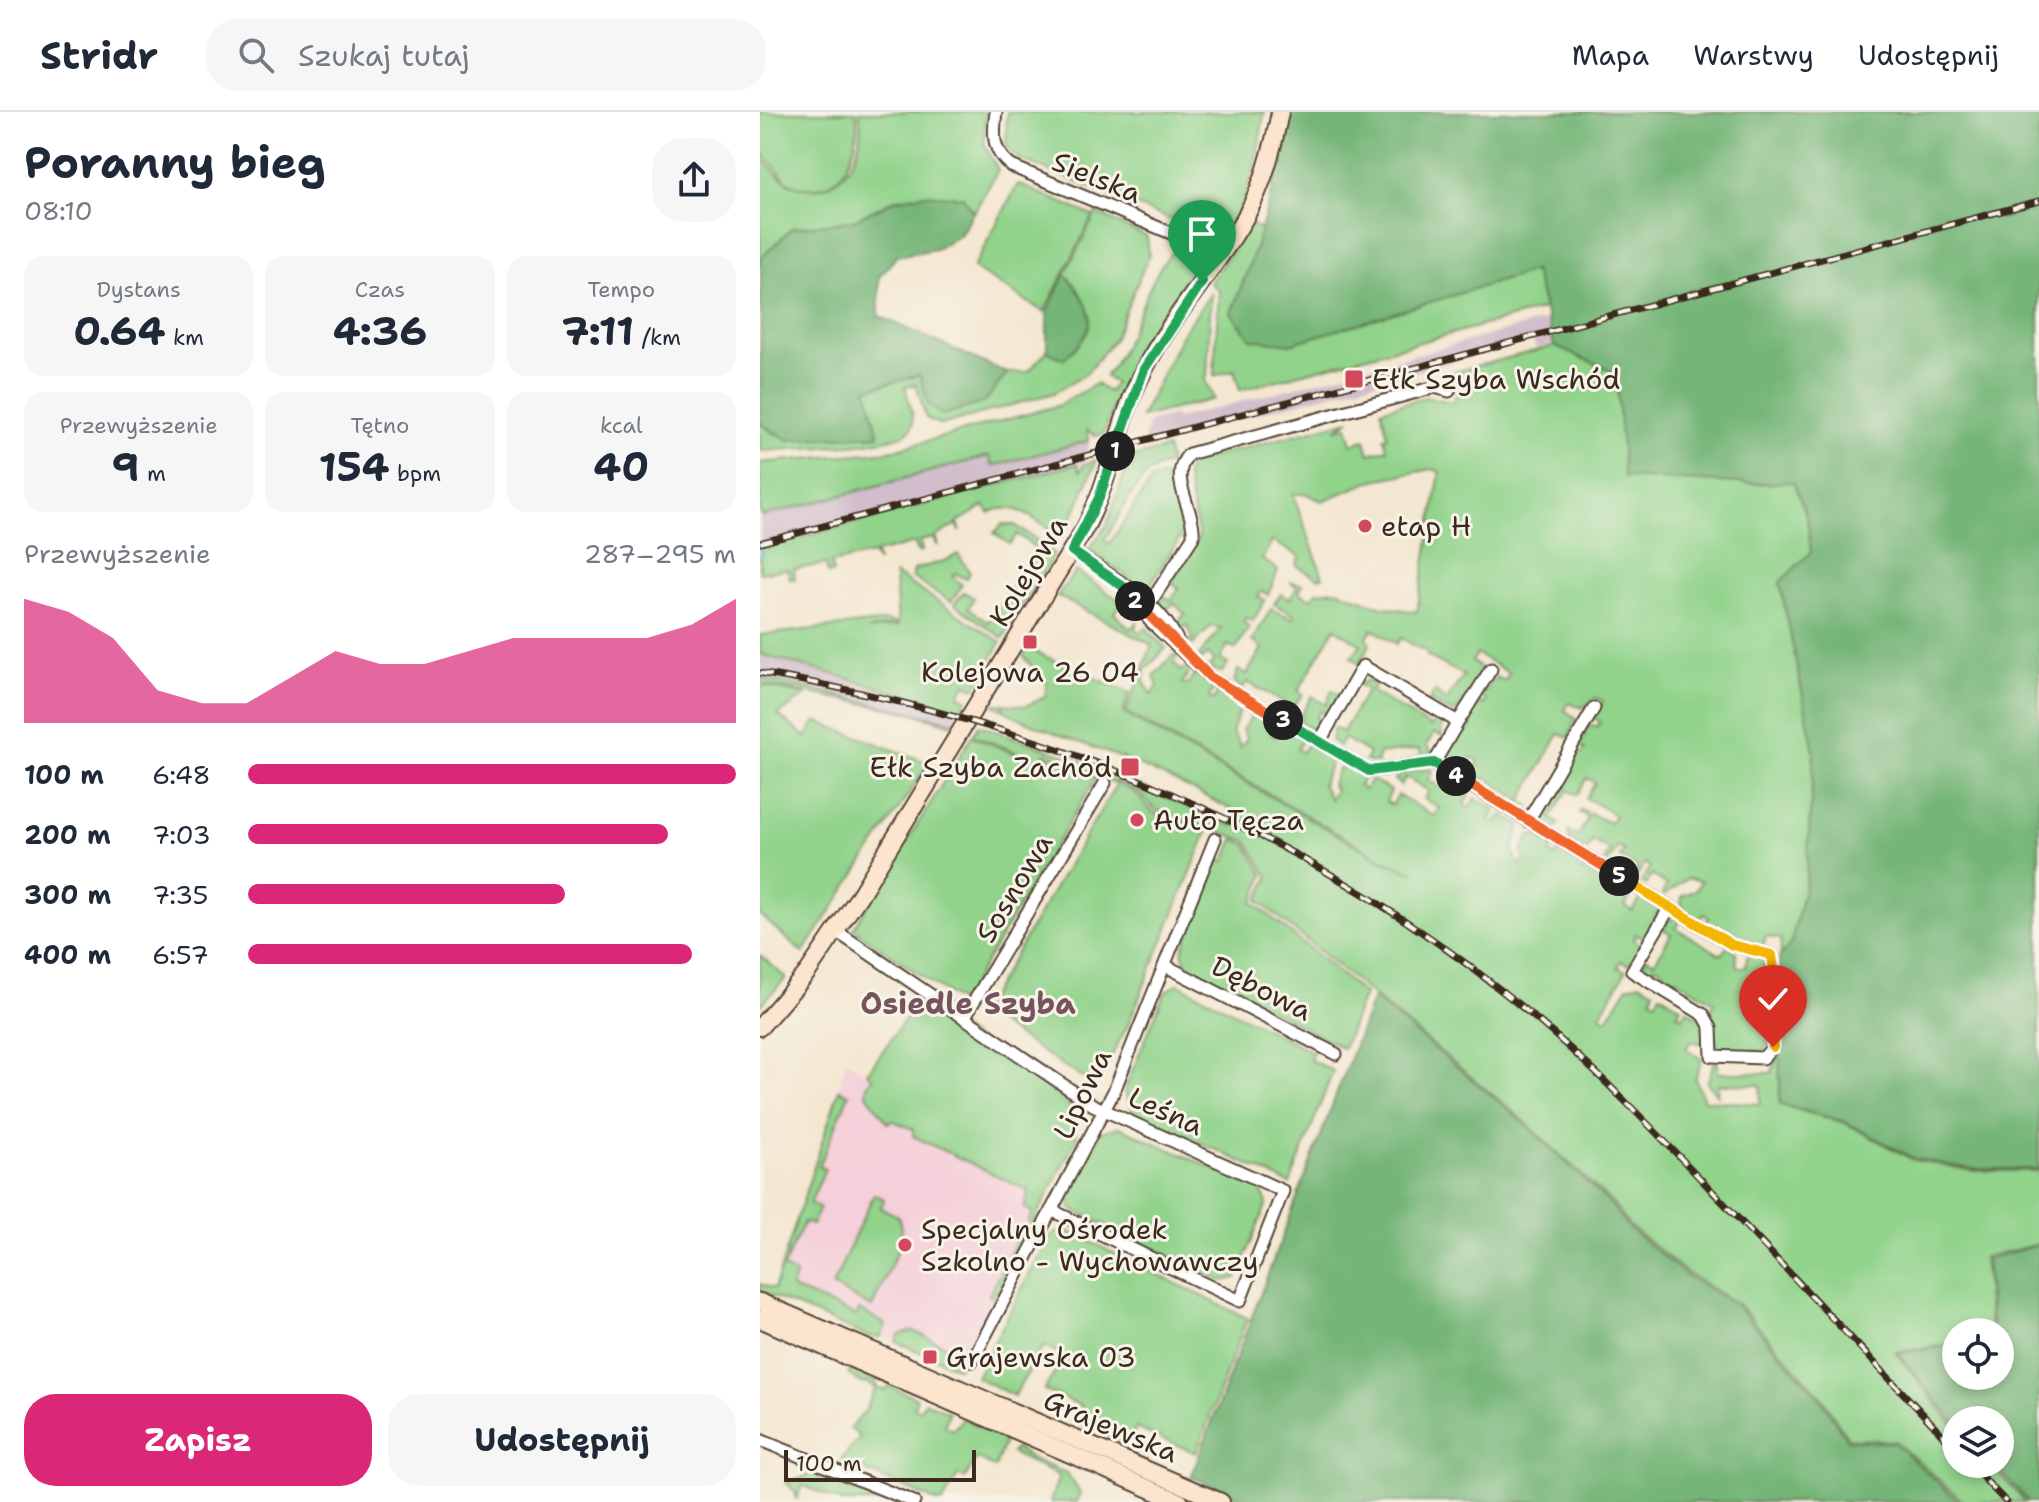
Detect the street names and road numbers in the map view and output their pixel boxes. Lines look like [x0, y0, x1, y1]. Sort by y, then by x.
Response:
street label: Sielska [1047, 142, 1147, 212]
street label: Kolejowa [980, 509, 1076, 633]
street label: Sosnowa [967, 827, 1061, 949]
street label: Dębowa [1205, 947, 1319, 1029]
street label: Lipowa [1044, 1042, 1120, 1146]
street label: Leśna [1123, 1078, 1209, 1144]
street label: Grajewska [1038, 1381, 1184, 1471]

